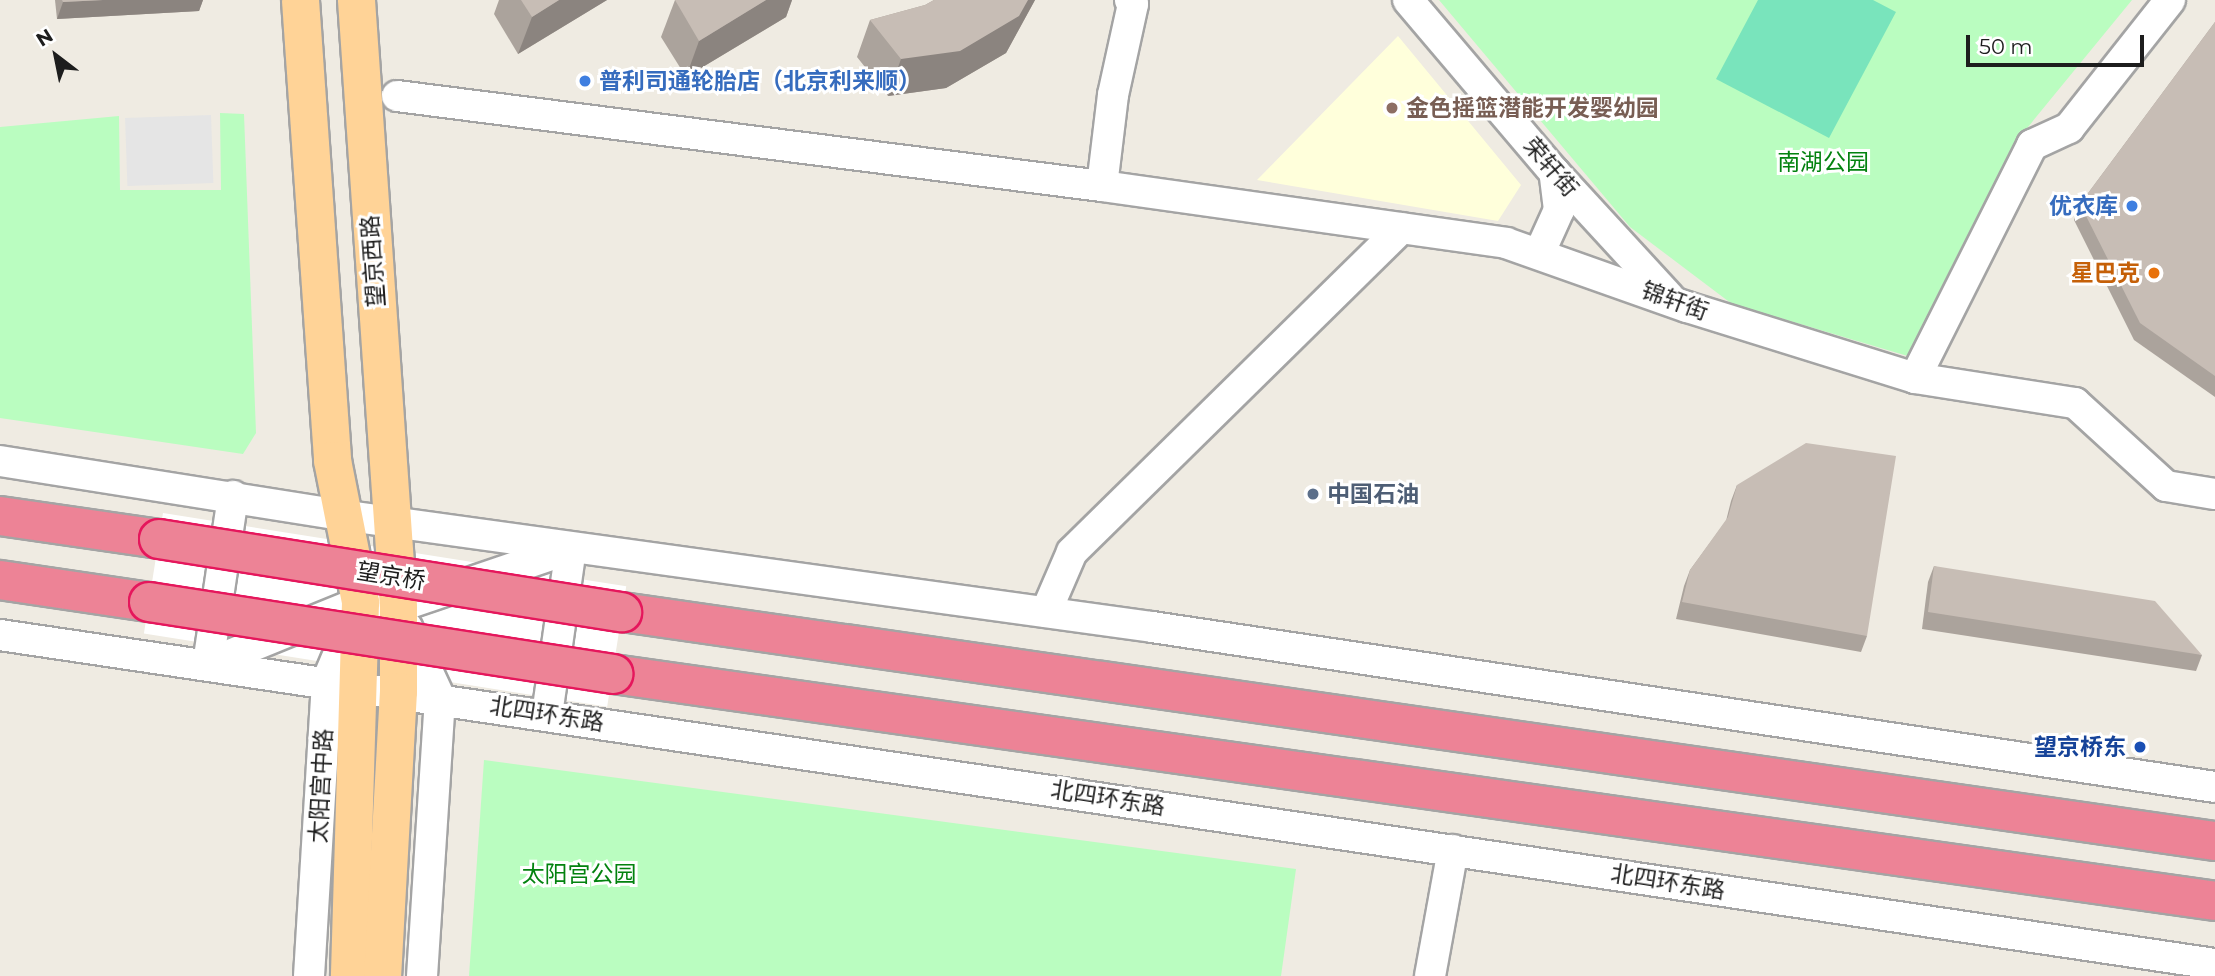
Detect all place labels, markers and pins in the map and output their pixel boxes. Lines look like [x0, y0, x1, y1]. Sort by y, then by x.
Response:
place label: 普利司通轮胎店（北京利来顺） [599, 67, 921, 95]
marker: 普利司通轮胎店（北京利来顺） [577, 73, 593, 89]
place label: 金色摇篮潜能开发婴幼园 [1406, 94, 1659, 122]
marker: 金色摇篮潜能开发婴幼园 [1384, 100, 1400, 116]
place label: 优衣库 [2049, 192, 2118, 220]
marker: 优衣库 [2124, 198, 2140, 214]
place label: 星巴克 [2071, 259, 2140, 287]
marker: 星巴克 [2146, 265, 2162, 281]
place label: 中国石油 [1327, 480, 1419, 508]
marker: 中国石油 [1305, 486, 1321, 502]
place label: 望京桥东 [2034, 733, 2126, 761]
marker: 望京桥东 [2132, 739, 2148, 755]

